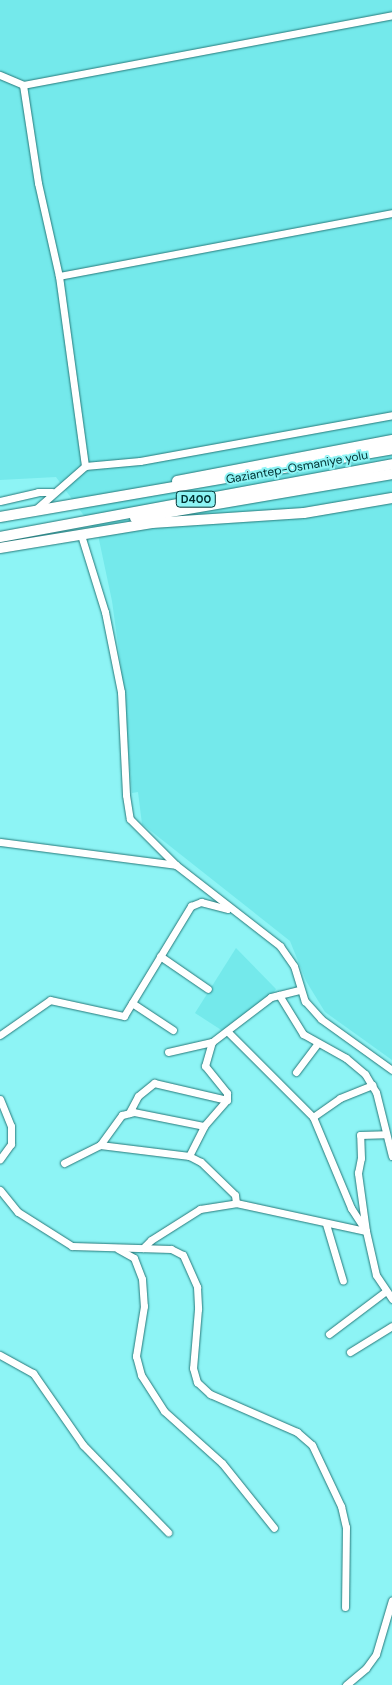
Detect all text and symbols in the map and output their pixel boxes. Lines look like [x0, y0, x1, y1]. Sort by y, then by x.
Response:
street label: Gaziantep-Osmaniye yolu [225, 448, 369, 488]
road number: D400 [175, 490, 217, 508]

